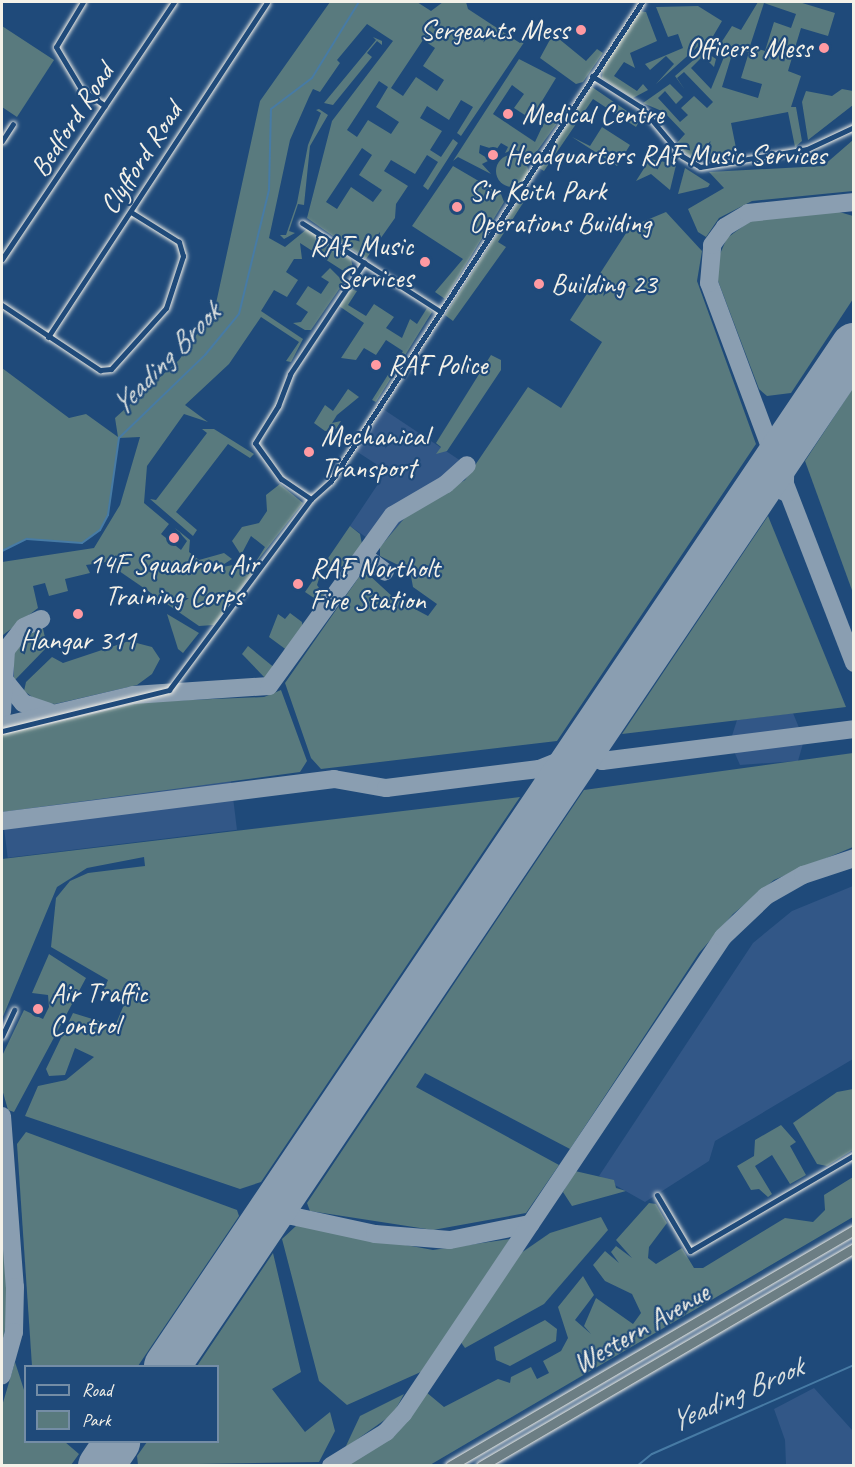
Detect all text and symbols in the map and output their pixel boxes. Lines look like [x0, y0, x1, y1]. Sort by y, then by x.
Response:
place label: Sergeants Mess [420, 13, 569, 47]
marker: Sergeants Mess [574, 23, 588, 37]
place label: Officers Mess [686, 31, 812, 65]
marker: Officers Mess [817, 41, 831, 55]
street label: Bedford Road [23, 57, 121, 183]
street label: Clyfford Road [93, 96, 189, 220]
place label: Medical Centre [522, 97, 664, 131]
marker: Medical Centre [499, 105, 517, 123]
place label: Headquarters RAF Music Services [505, 138, 826, 172]
marker: Headquarters RAF Music Services [486, 148, 500, 162]
place label: Sir Keith Park Operations Building [469, 174, 651, 240]
marker: Sir Keith Park Operations Building [450, 200, 464, 214]
place label: RAF Music Services [310, 229, 413, 295]
marker: RAF Music Services [418, 255, 432, 269]
place label: Building 23 [551, 267, 657, 301]
marker: Building 23 [532, 277, 546, 291]
water label: Yeading Brook [103, 295, 227, 423]
place label: RAF Police [388, 348, 487, 382]
marker: RAF Police [369, 358, 383, 372]
place label: Mechanical Transport [321, 419, 429, 485]
marker: Mechanical Transport [302, 445, 316, 459]
marker: 14F Squadron Air Training Corps [167, 531, 181, 545]
place label: 14F Squadron Air Training Corps [89, 547, 259, 613]
place label: RAF Northolt Fire Station [310, 551, 441, 617]
marker: RAF Northolt Fire Station [291, 577, 305, 591]
marker: Hangar 311 [71, 607, 85, 621]
place label: Hangar 311 [20, 623, 136, 657]
place label: Air Traffic Control [50, 976, 147, 1042]
marker: Air Traffic Control [31, 1002, 45, 1016]
street label: Western Avenue [567, 1276, 715, 1380]
water label: Yeading Brook [664, 1349, 808, 1439]
legend [24, 1365, 219, 1443]
text: Road [82, 1379, 112, 1401]
text: Park [82, 1409, 111, 1431]

